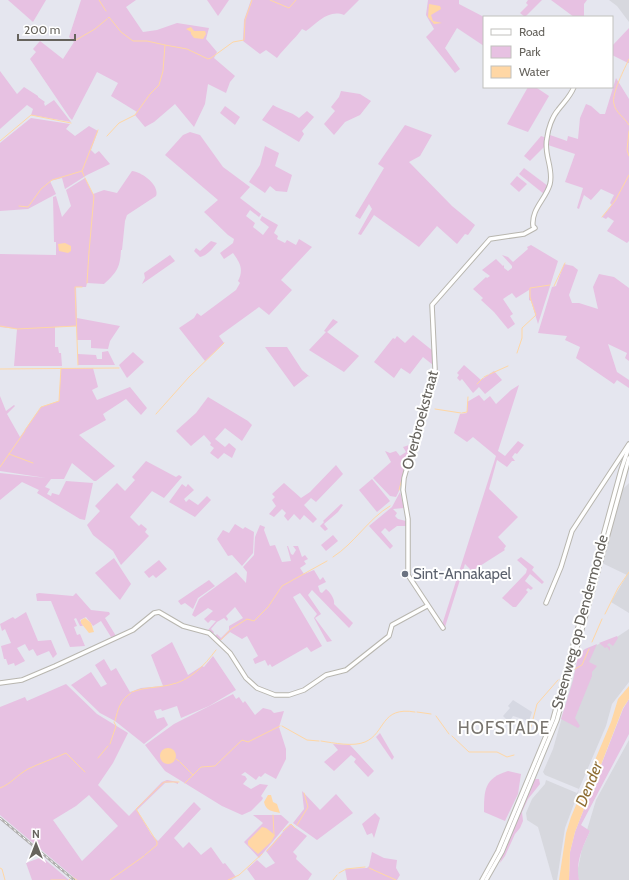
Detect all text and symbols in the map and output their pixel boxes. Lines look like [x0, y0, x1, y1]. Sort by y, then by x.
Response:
scale bar [18, 16, 75, 42]
legend [483, 16, 613, 88]
text: 200 m [24, 22, 60, 37]
text: Road [519, 24, 545, 39]
text: Park [519, 44, 541, 59]
text: Water [519, 64, 550, 79]
street label: Overbroekstraat [398, 368, 442, 472]
street label: Steenweg op Dendermonde [548, 532, 612, 711]
place label: Sint-Annakapel [413, 565, 512, 583]
marker: Sint-Annakapel [400, 569, 410, 579]
district label: HOFSTADE [458, 718, 550, 738]
water label: Dender [571, 758, 607, 809]
north arrow [16, 824, 56, 864]
text: N [32, 827, 40, 841]

